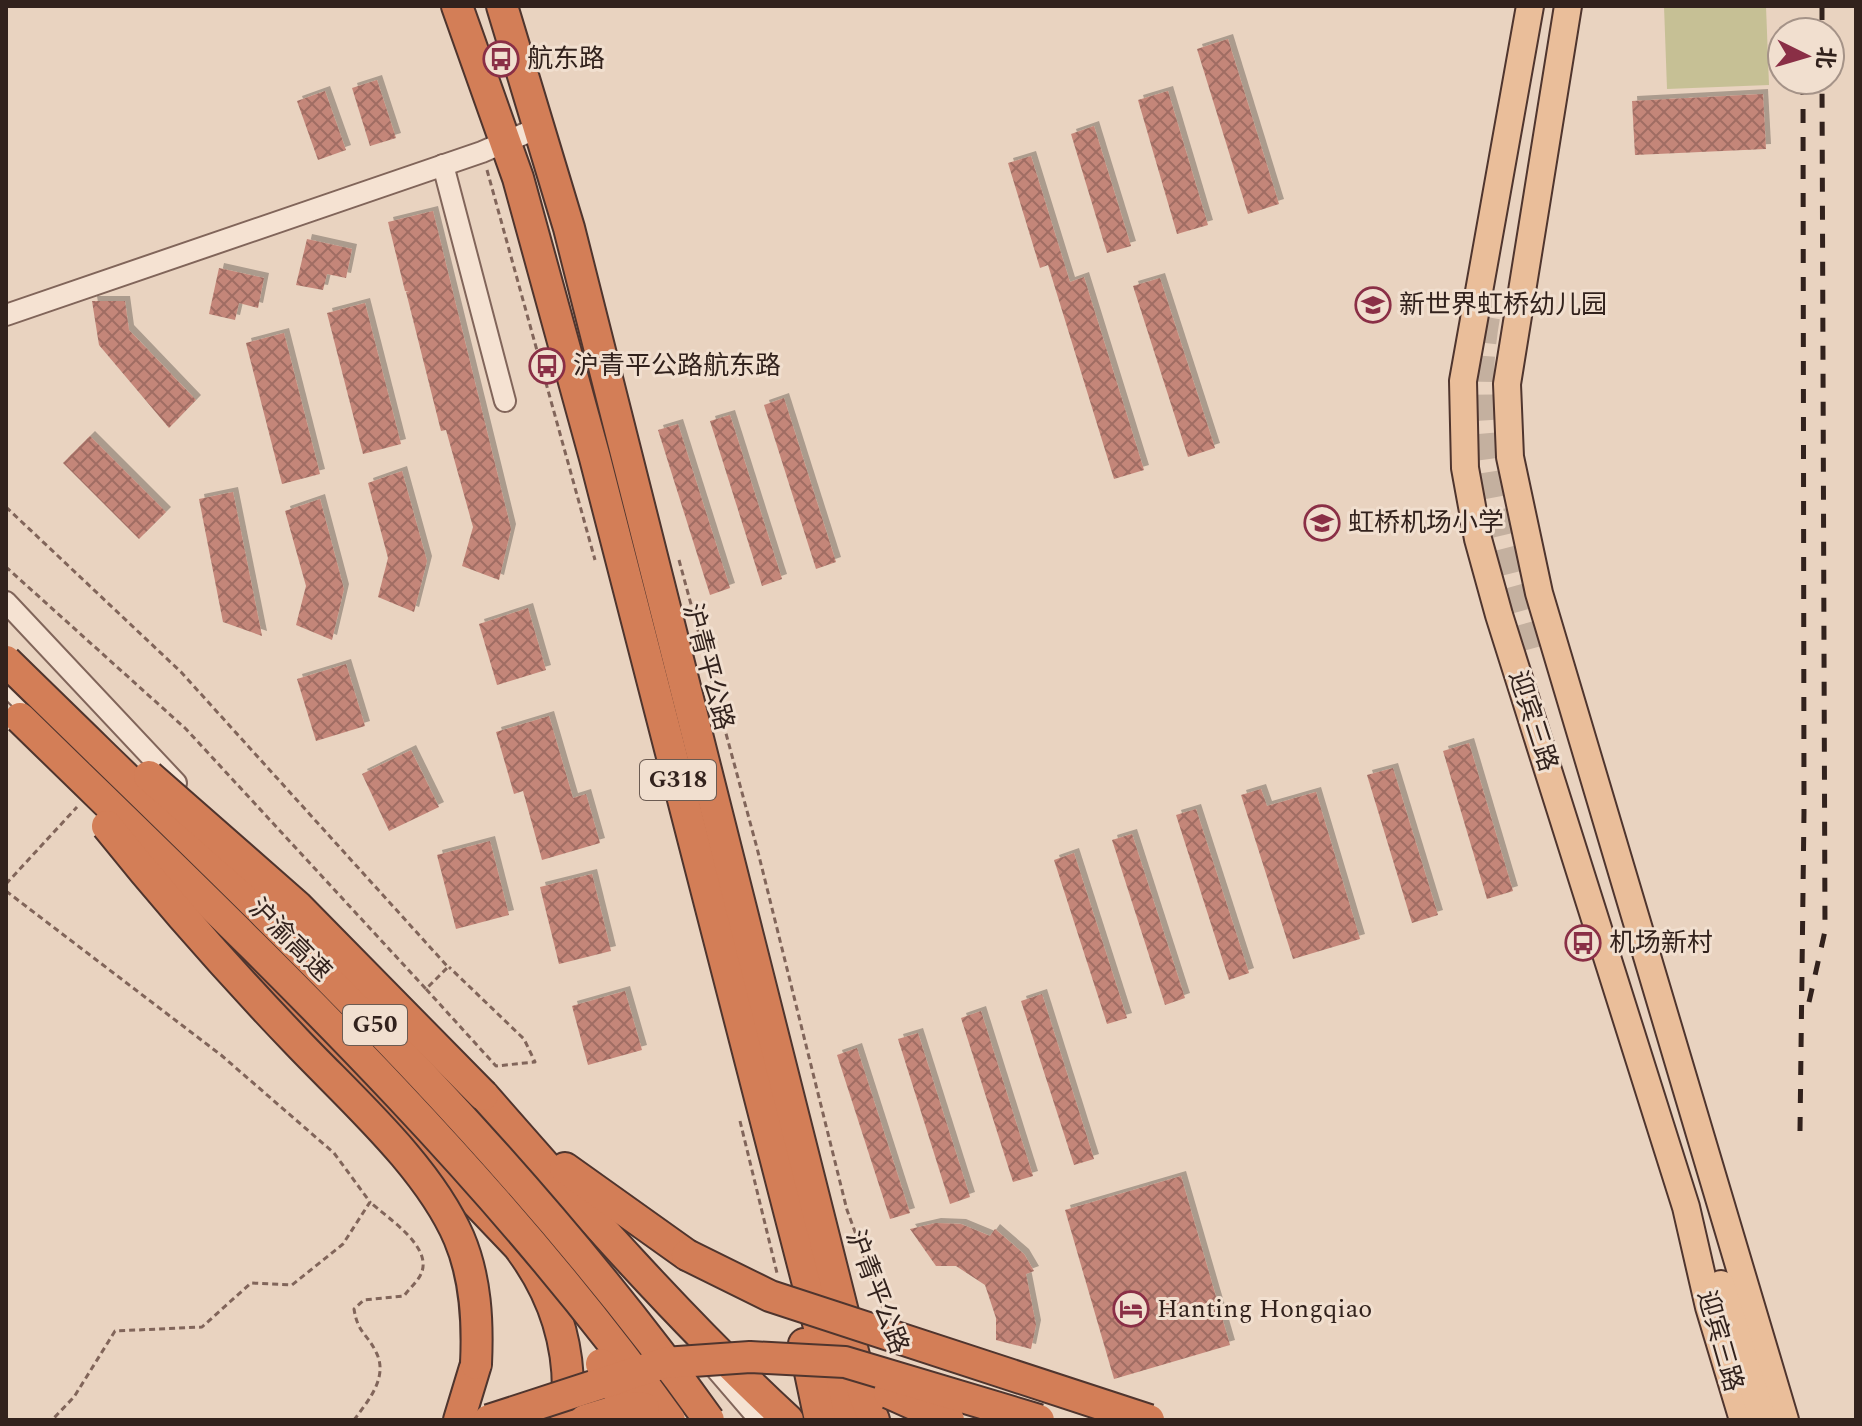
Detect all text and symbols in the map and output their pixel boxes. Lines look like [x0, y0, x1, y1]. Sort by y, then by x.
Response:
north arrow [1766, 16, 1846, 96]
place label: 航东路 [527, 39, 605, 79]
bus stop icon: 航东路 [482, 40, 520, 78]
text: 北 [1807, 45, 1842, 70]
place label: 新世界虹桥幼儿园 [1399, 285, 1607, 325]
school or university icon: 新世界虹桥幼儿园 [1354, 286, 1392, 324]
place label: 沪青平公路航东路 [573, 346, 781, 386]
bus stop icon: 沪青平公路航东路 [528, 347, 566, 385]
place label: 虹桥机场小学 [1348, 503, 1504, 543]
school or university icon: 虹桥机场小学 [1303, 504, 1341, 542]
street label: 沪青平公路 [672, 599, 744, 735]
street label: 迎宾三路 [1498, 665, 1568, 777]
road number: G318 [640, 760, 716, 800]
street label: 沪渝高速 [239, 889, 341, 991]
place label: 机场新村 [1609, 923, 1713, 963]
bus stop icon: 机场新村 [1564, 924, 1602, 962]
road number: G50 [343, 1005, 407, 1045]
street label: 沪青平公路 [835, 1224, 919, 1360]
street label: 迎宾三路 [1686, 1285, 1754, 1397]
place label: Hanting Hongqiao [1157, 1289, 1372, 1329]
hotel icon: Hanting Hongqiao [1112, 1290, 1150, 1328]

